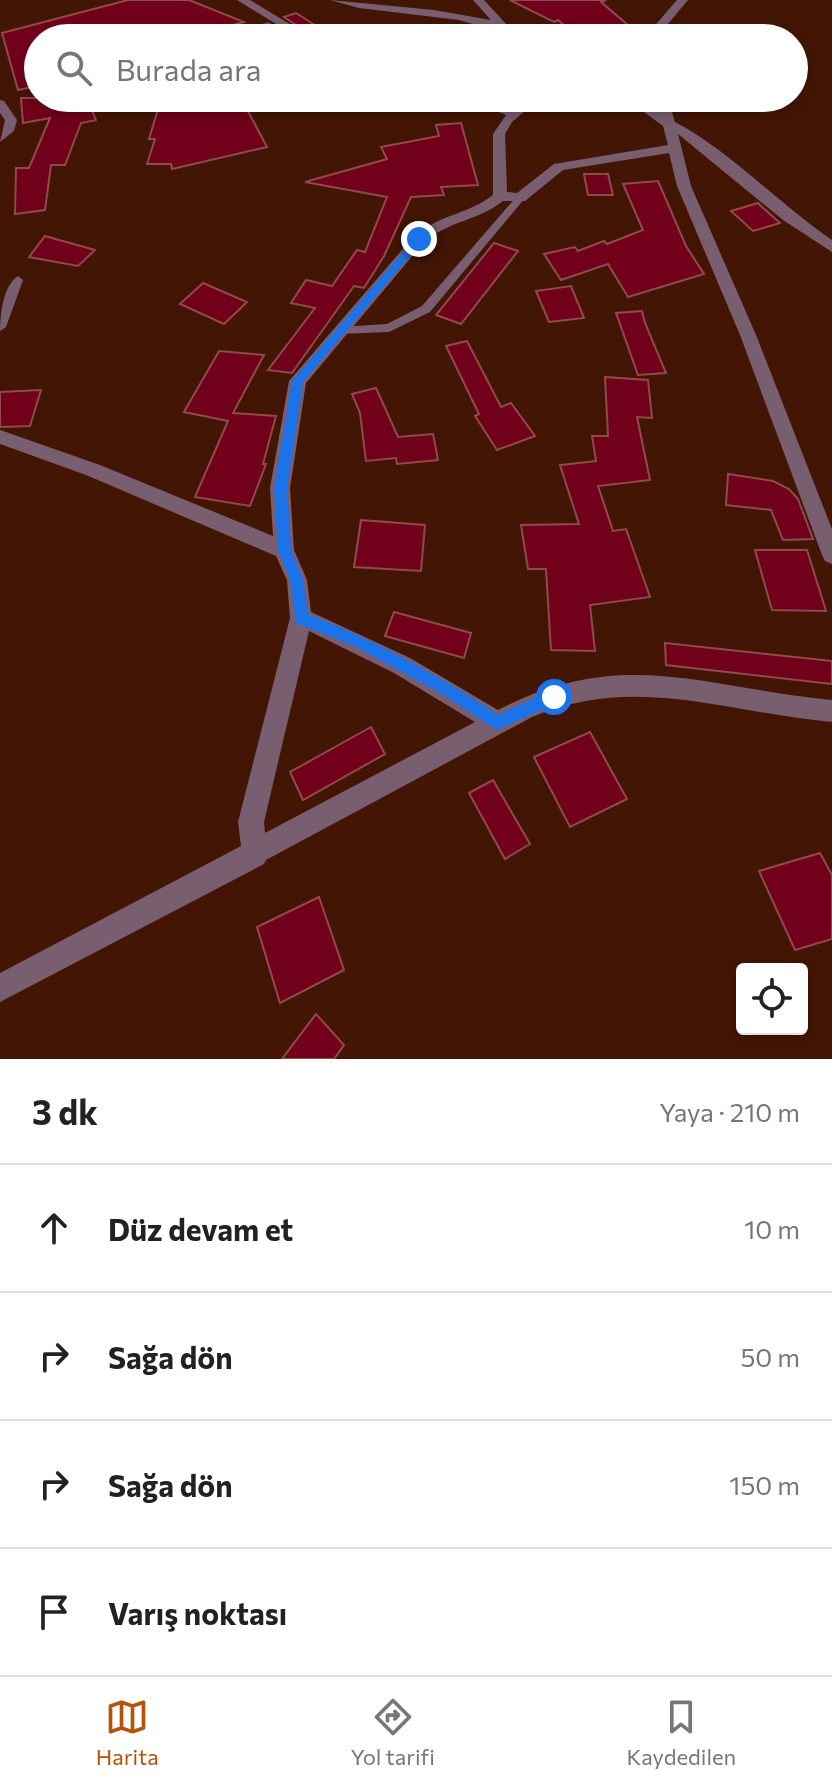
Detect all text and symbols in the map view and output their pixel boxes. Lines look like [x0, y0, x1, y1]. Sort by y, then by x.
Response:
search box [24, 24, 808, 112]
icon: search [52, 46, 96, 90]
text: Burada ara [116, 50, 261, 87]
route end [401, 221, 437, 257]
route start [536, 679, 572, 715]
map controls [736, 963, 808, 1035]
button: locate [736, 963, 808, 1035]
text: 3 dk [32, 1090, 98, 1132]
text: Yaya · 210 m [659, 1096, 800, 1127]
icon: ahead [32, 1206, 76, 1250]
text: Düz devam et [108, 1210, 293, 1247]
text: 10 m [744, 1213, 800, 1244]
icon: right [32, 1334, 76, 1378]
text: Sağa dön [108, 1338, 233, 1375]
text: 50 m [740, 1341, 800, 1372]
icon: right [32, 1462, 76, 1506]
text: Sağa dön [108, 1466, 233, 1503]
text: 150 m [729, 1469, 800, 1500]
icon: arrive [32, 1590, 76, 1634]
text: Varış noktası [108, 1594, 287, 1631]
tab: Harita [96, 1695, 159, 1770]
tab: Yol tarifi [350, 1695, 435, 1770]
tab: Kaydedilen [627, 1695, 736, 1770]

